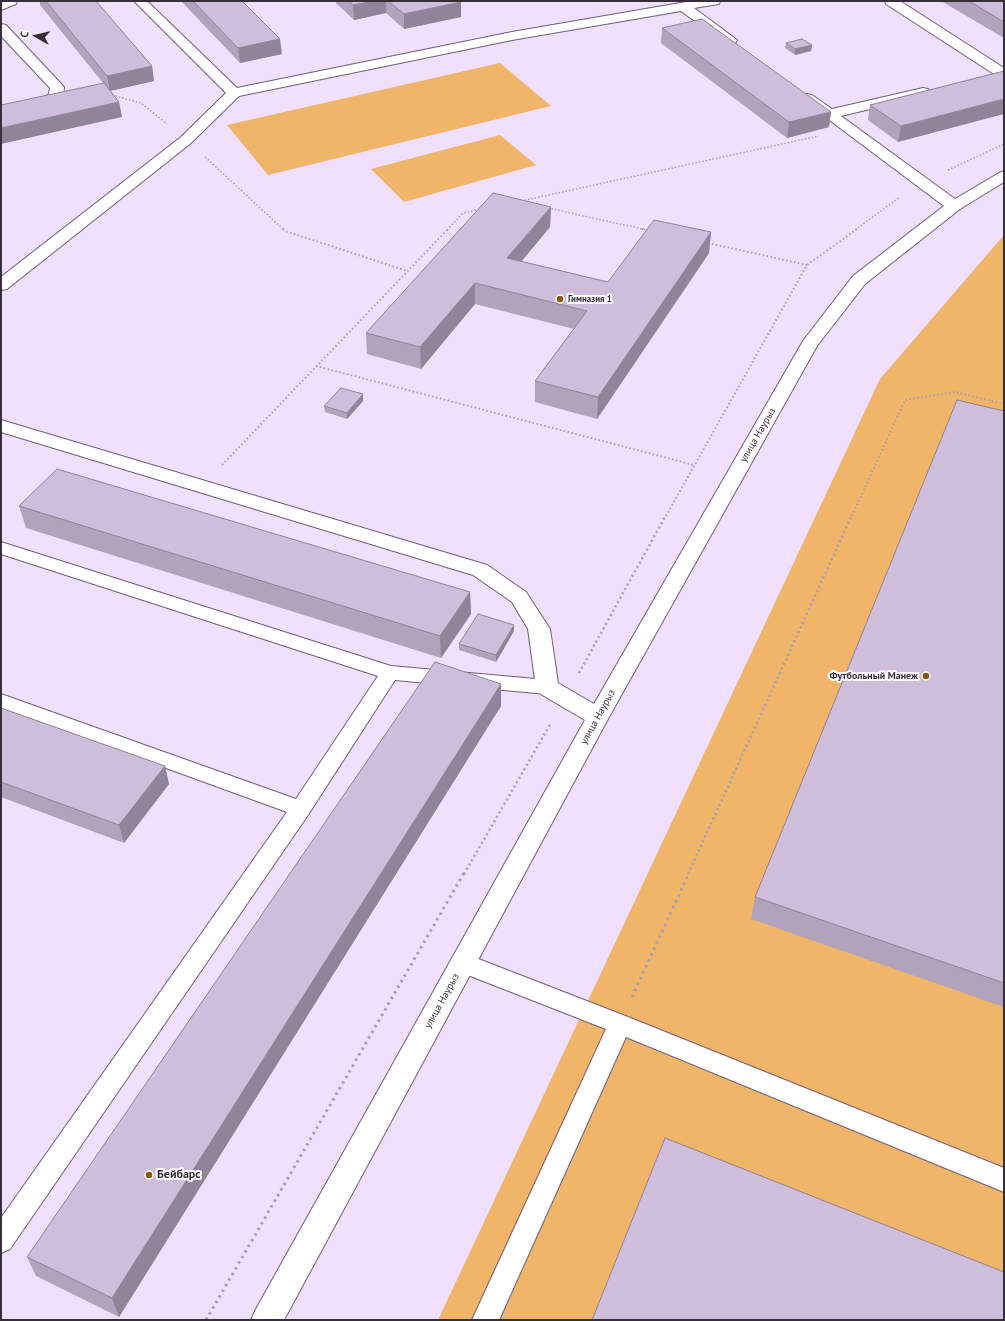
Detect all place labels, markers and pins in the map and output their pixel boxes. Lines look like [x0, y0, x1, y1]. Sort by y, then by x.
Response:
marker: Гимназия 1 [555, 294, 565, 304]
place label: Гимназия 1 [568, 294, 612, 304]
place label: Футбольный Манеж [829, 670, 918, 682]
marker: Футбольный Манеж [921, 671, 931, 681]
place label: Бейбарс [157, 1168, 201, 1182]
marker: Бейбарс [144, 1170, 154, 1180]

